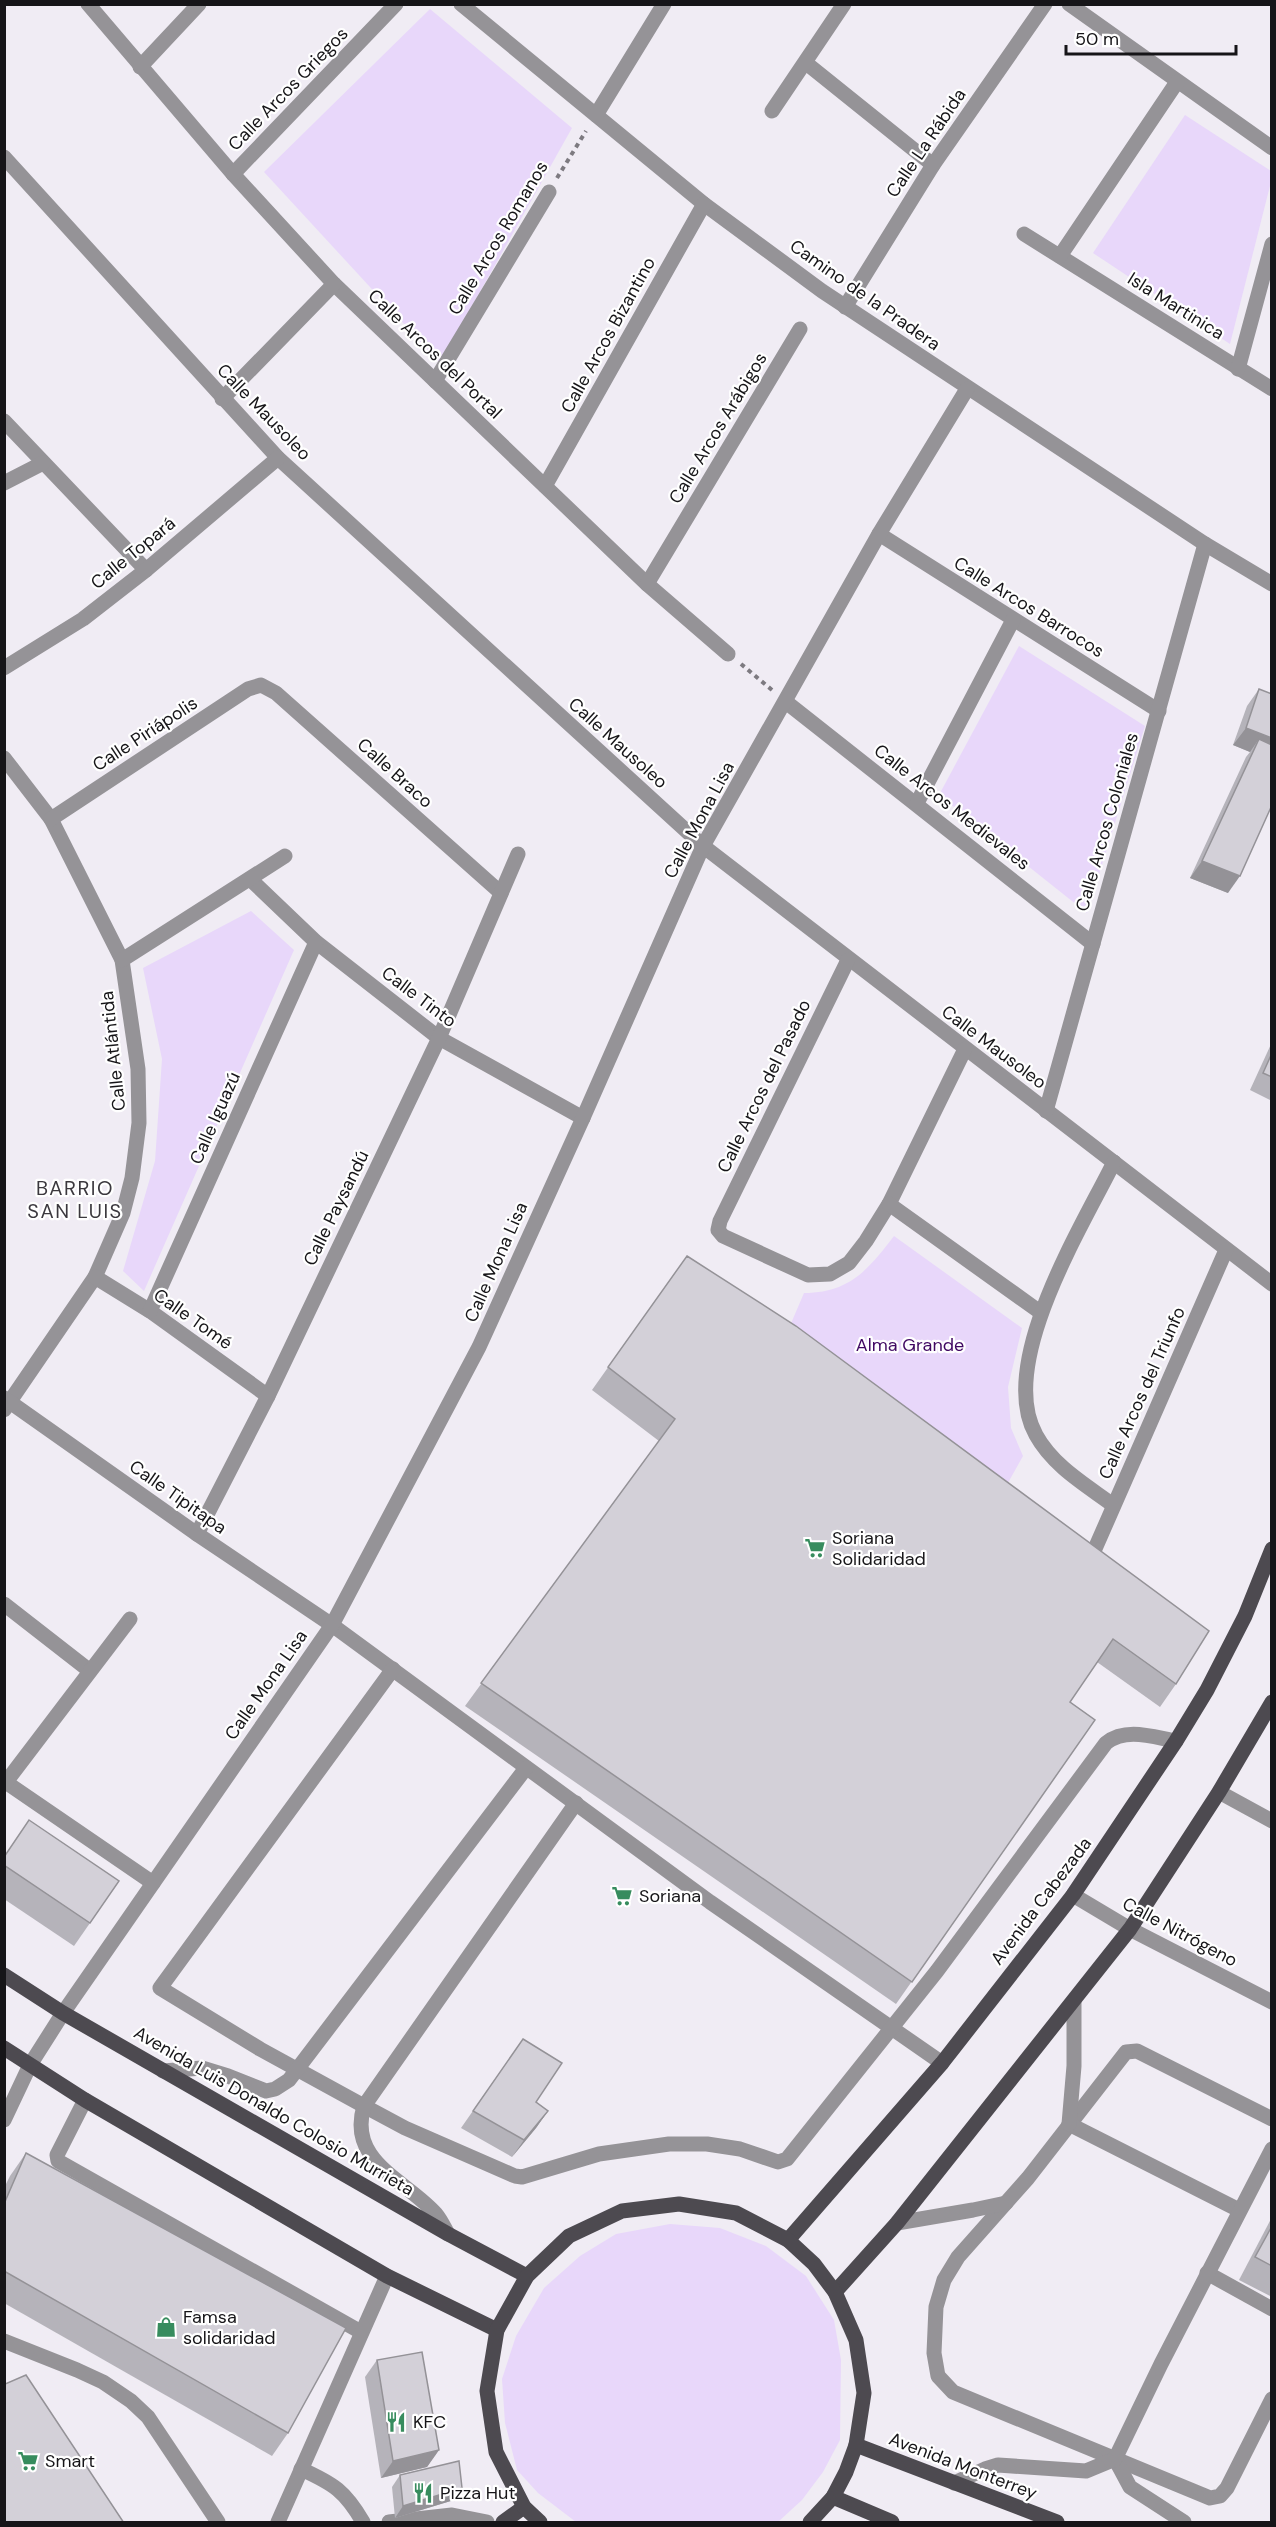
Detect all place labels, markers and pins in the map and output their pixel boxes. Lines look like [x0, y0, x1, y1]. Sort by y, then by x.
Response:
place label: Soriana Solidaridad [832, 1526, 926, 1571]
supermarket icon: Soriana Solidaridad [803, 1536, 827, 1560]
supermarket icon: Soriana [610, 1884, 634, 1908]
place label: Soriana [639, 1884, 701, 1908]
place label: Famsa solidaridad [183, 2305, 275, 2350]
shop icon: Famsa solidaridad [154, 2315, 178, 2339]
restaurant icon: KFC [384, 2410, 408, 2434]
place label: KFC [413, 2410, 446, 2434]
supermarket icon: Smart [16, 2449, 40, 2473]
place label: Smart [45, 2449, 95, 2473]
restaurant icon: Pizza Hut [411, 2481, 435, 2505]
place label: Pizza Hut [440, 2481, 515, 2505]

